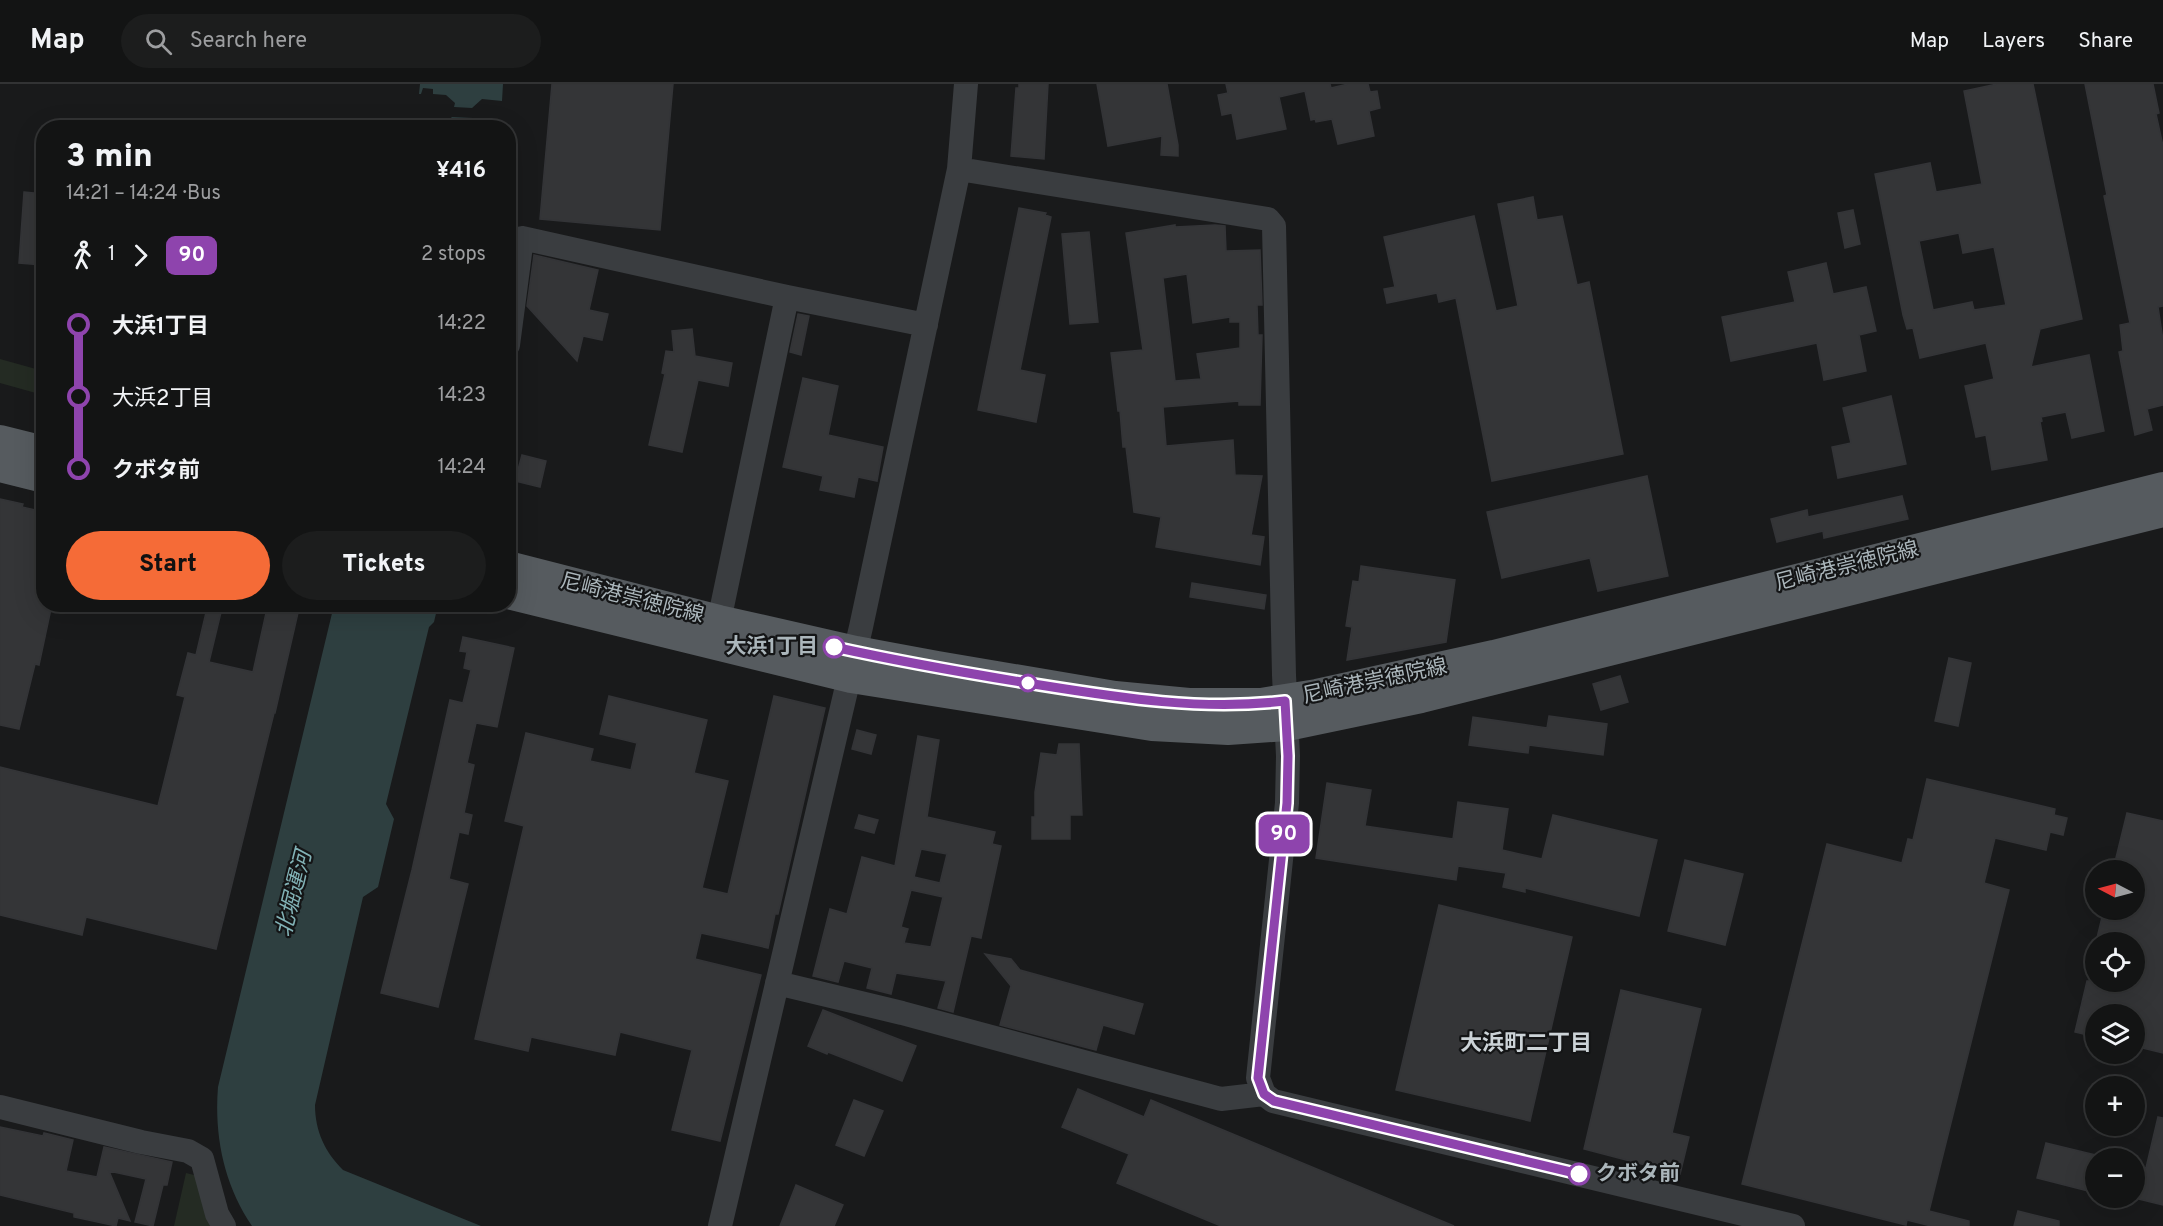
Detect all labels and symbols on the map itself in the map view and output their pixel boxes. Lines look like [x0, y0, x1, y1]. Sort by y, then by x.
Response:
street label: 尼崎港崇徳院線 [1772, 536, 1922, 598]
street label: 尼崎港崇徳院線 [557, 568, 707, 630]
place label: 大浜1丁目 [726, 634, 818, 661]
marker: 大浜1丁目 [823, 636, 845, 658]
street label: 尼崎港崇徳院線 [1300, 654, 1450, 710]
unlabelled marker [1019, 674, 1037, 692]
line badge: 90 [1257, 814, 1311, 854]
water label: 北堀運河 [271, 844, 320, 940]
north arrow [2085, 860, 2145, 920]
district label: 大浜町二丁目 [1460, 1031, 1592, 1058]
place label: クボタ前 [1596, 1161, 1680, 1188]
marker: クボタ前 [1568, 1163, 1590, 1185]

